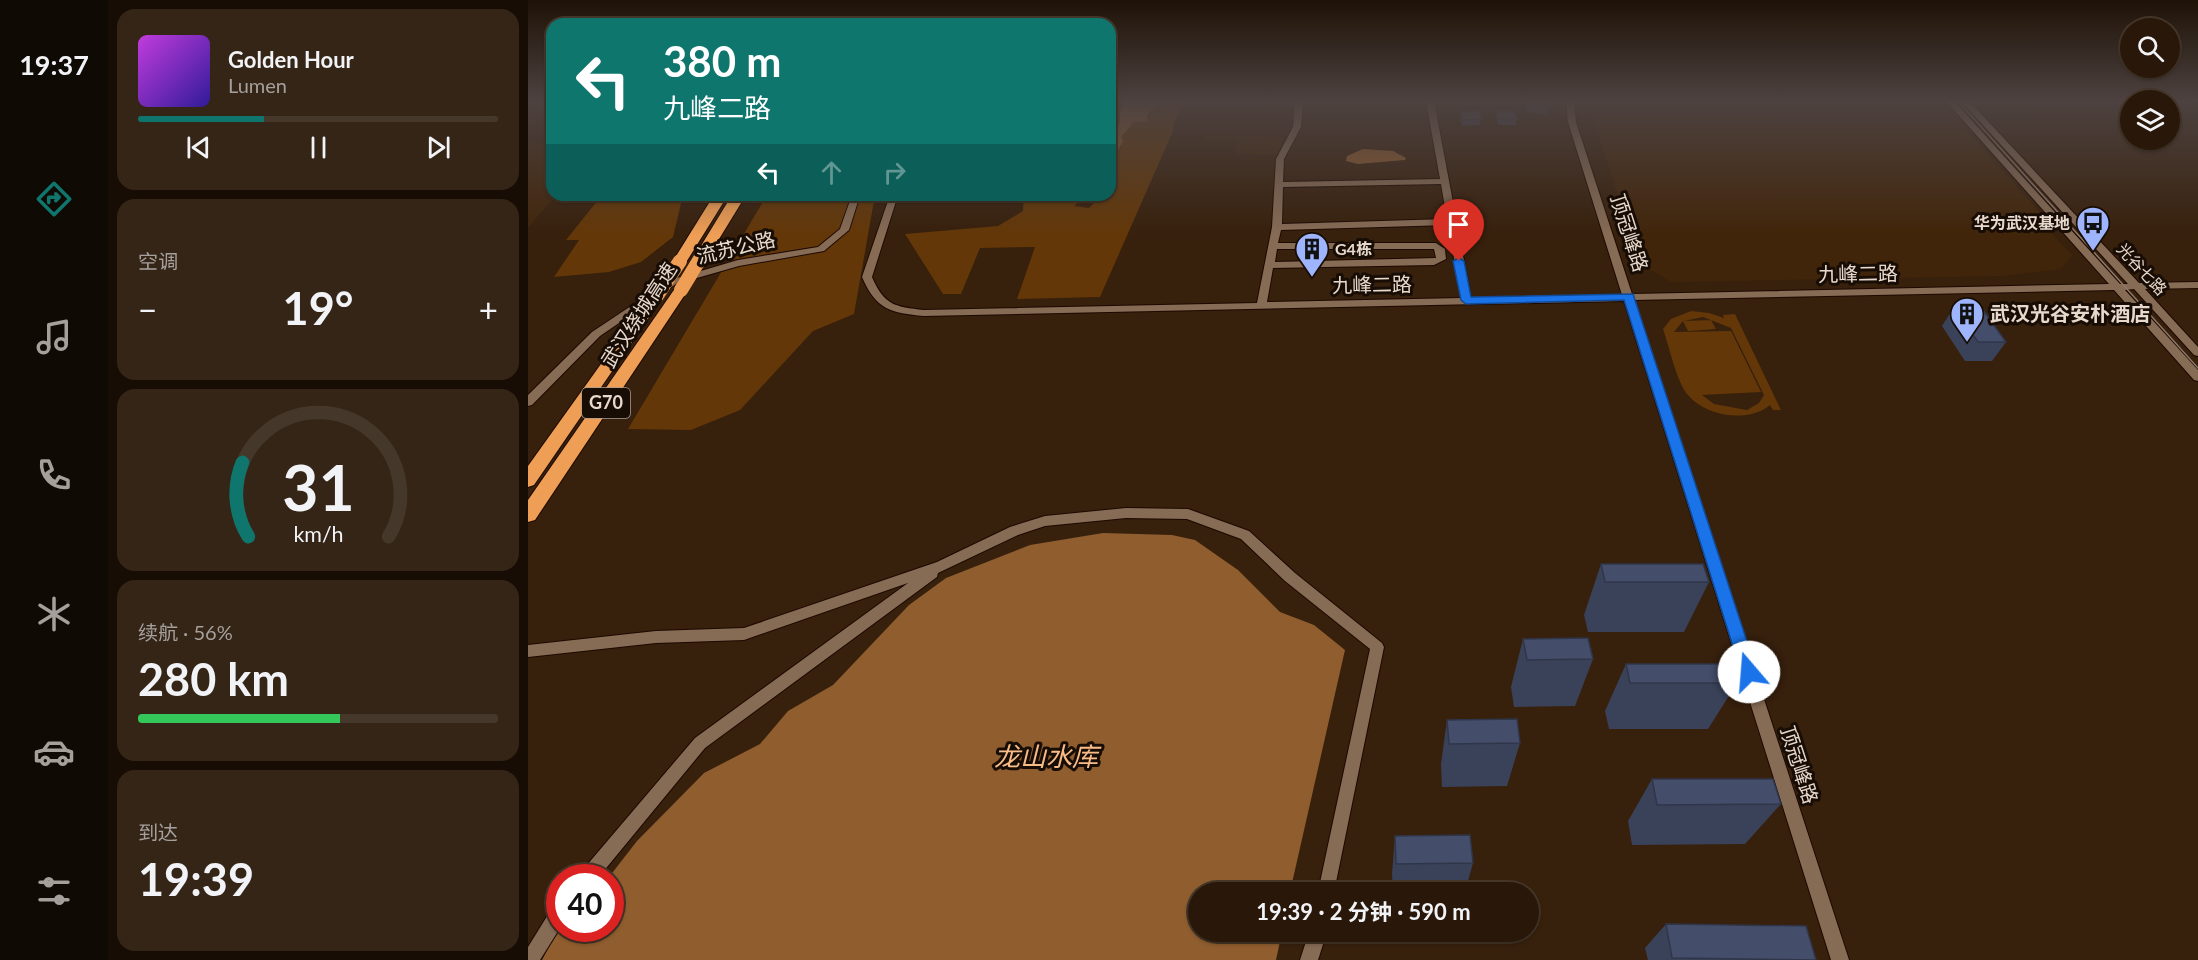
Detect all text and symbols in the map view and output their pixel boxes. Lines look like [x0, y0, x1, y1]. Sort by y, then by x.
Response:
map controls [2120, 18, 2180, 150]
button: search [2120, 18, 2180, 78]
text: 380 m [663, 36, 781, 86]
icon: left [564, 42, 642, 120]
text: Golden Hour [228, 46, 354, 73]
text: 19:37 [19, 48, 89, 81]
text: Lumen [228, 73, 287, 97]
button: layers [2120, 90, 2180, 150]
text: 九峰二路 [663, 91, 771, 124]
icon: previous [182, 131, 215, 164]
icon: pause [302, 131, 335, 164]
icon: next [422, 131, 455, 164]
icon: left [752, 156, 785, 189]
icon: ahead [815, 156, 848, 189]
icon: right [878, 156, 911, 189]
icon: directions [33, 178, 75, 220]
street label: 顶冠峰路 [1606, 191, 1654, 274]
pin [1433, 199, 1484, 261]
bus stop icon: 华为武汉基地 [2075, 205, 2111, 252]
icon: arrive [1442, 208, 1475, 241]
place label: 华为武汉基地 [1974, 213, 2070, 232]
street label: 流苏公路 [694, 226, 777, 268]
building icon: G4栋 [1294, 231, 1330, 278]
place label: G4栋 [1335, 239, 1372, 258]
street label: 光谷七路 [2114, 239, 2171, 299]
text: 空调 [138, 249, 178, 273]
street label: 武汉绕城高速 [595, 258, 681, 371]
street label: 九峰二路 [1818, 260, 1898, 286]
street label: 九峰二路 [1332, 271, 1412, 297]
text: 19° [283, 281, 353, 335]
text: − [138, 289, 157, 329]
text: + [479, 289, 498, 329]
building icon: 武汉光谷安朴酒店 [1949, 296, 1985, 343]
place label: 武汉光谷安朴酒店 [1990, 301, 2150, 325]
icon: music [33, 316, 75, 358]
road number: G70 [582, 388, 630, 418]
text: 31 [282, 449, 354, 524]
icon: phone [33, 454, 75, 496]
text: km/h [293, 521, 343, 547]
icon: climate [33, 593, 75, 635]
text: 续航 · 56% [138, 620, 233, 644]
position arrow [1717, 640, 1781, 704]
text: 280 km [138, 652, 289, 706]
street label: 顶冠峰路 [1776, 723, 1824, 806]
icon: car [33, 731, 75, 773]
water label: 龙山水库 [994, 740, 1102, 772]
text: 到达 [138, 820, 178, 844]
text: 19:39 [138, 852, 254, 906]
speed limit sign: 40 [546, 864, 624, 942]
icon: filters [33, 870, 75, 912]
text: 19:39 · 2 分钟 · 590 m [1256, 898, 1471, 925]

